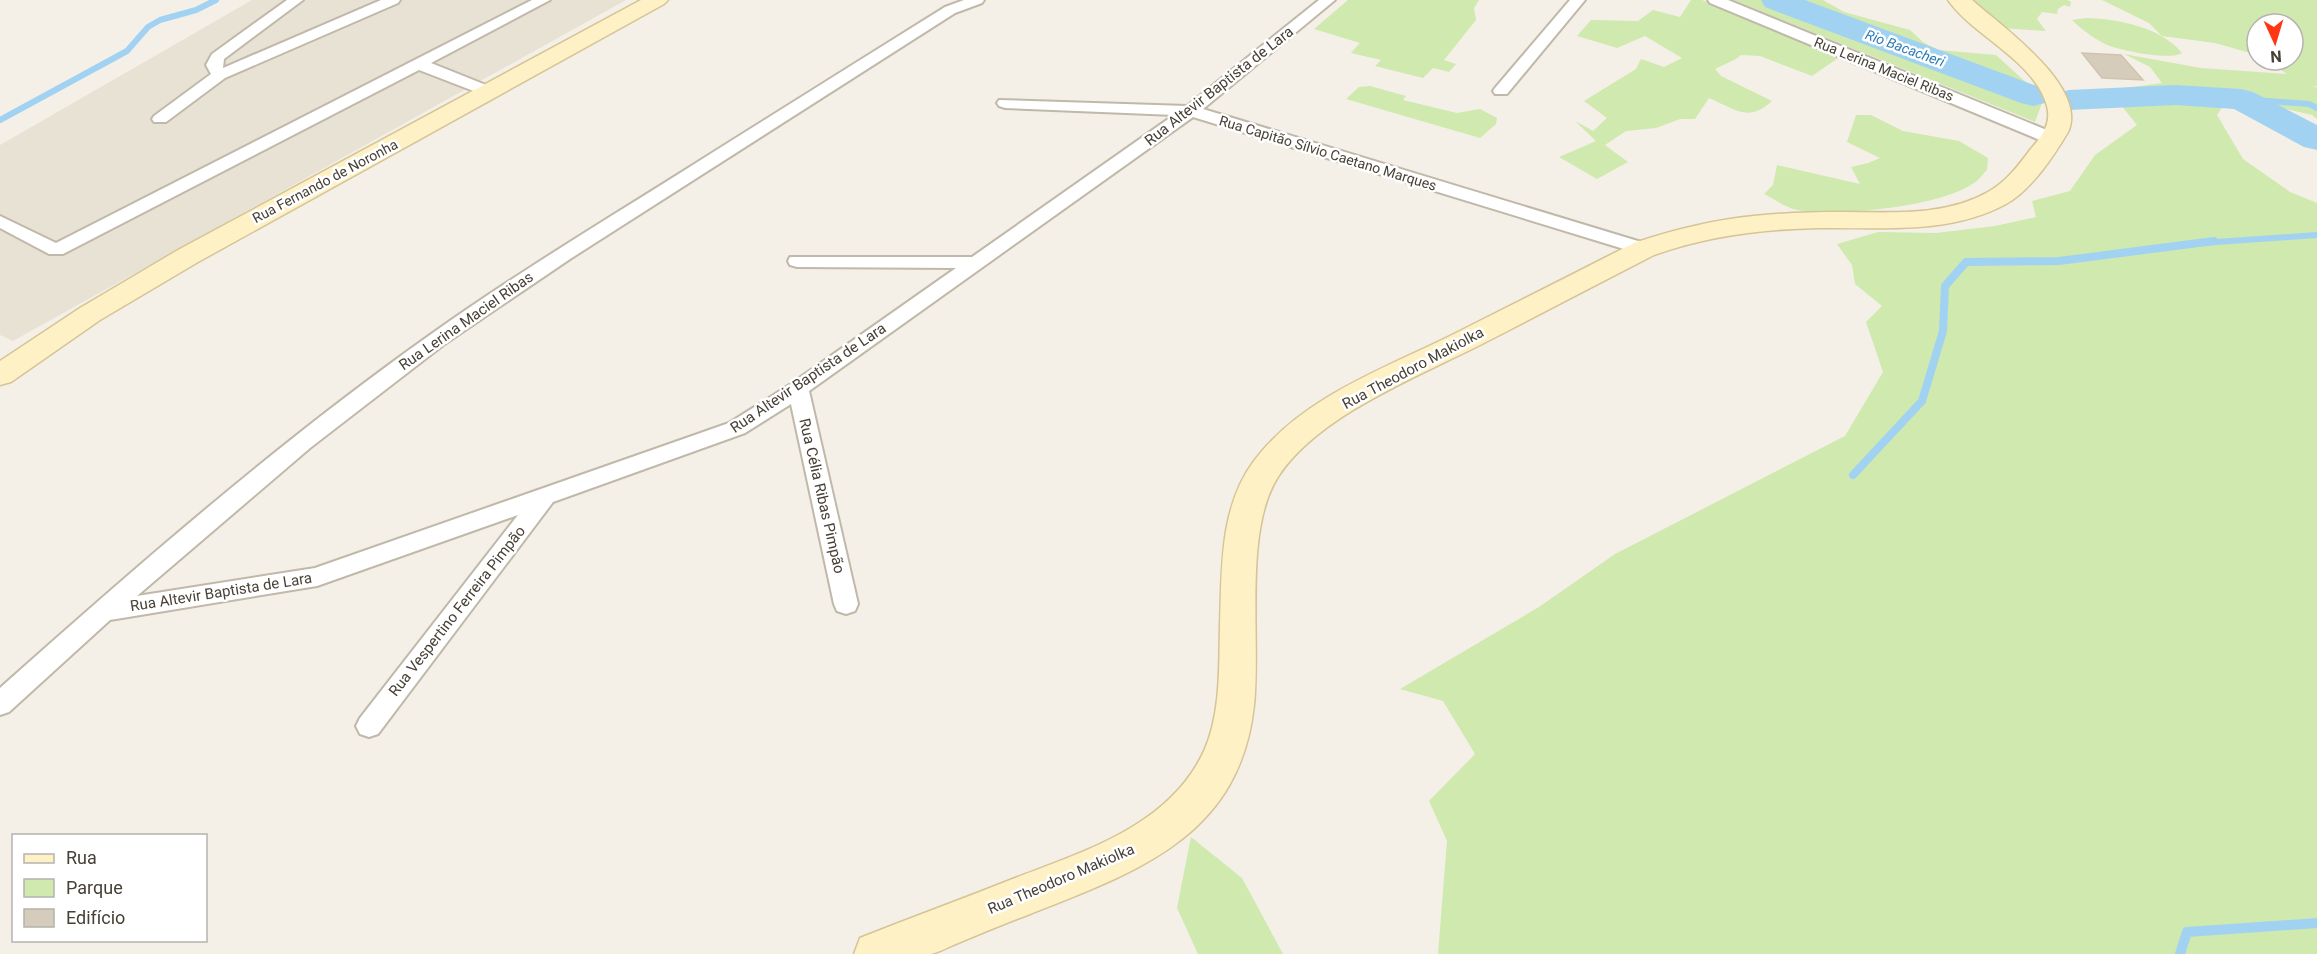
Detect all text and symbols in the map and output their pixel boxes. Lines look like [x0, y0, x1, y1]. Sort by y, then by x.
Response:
north arrow [2245, 12, 2305, 72]
street label: Rua Altevir Baptista de Lara [1141, 22, 1297, 150]
water label: Rio Bacacheri [1863, 26, 1947, 70]
street label: Rua Lerina Maciel Ribas [1812, 34, 1956, 104]
text: N [2270, 47, 2282, 66]
street label: Rua Capitão Sílvio Caetano Marques [1217, 112, 1439, 194]
street label: Rua Fernando de Noronha [250, 136, 400, 226]
street label: Rua Lerina Maciel Ribas [395, 268, 537, 374]
street label: Rua Altevir Baptista de Lara [727, 319, 889, 437]
street label: Rua Theodoro Makiolka [1339, 323, 1487, 413]
street label: Rua Célia Ribas Pimpão [795, 417, 849, 575]
street label: Rua Vespertino Ferreira Pimpão [385, 522, 529, 700]
street label: Rua Altevir Baptista de Lara [129, 569, 313, 615]
legend [12, 834, 207, 942]
street label: Rua Theodoro Makiolka [985, 840, 1137, 918]
text: Rua [66, 847, 97, 868]
text: Parque [66, 877, 123, 898]
text: Edifício [66, 907, 125, 928]

